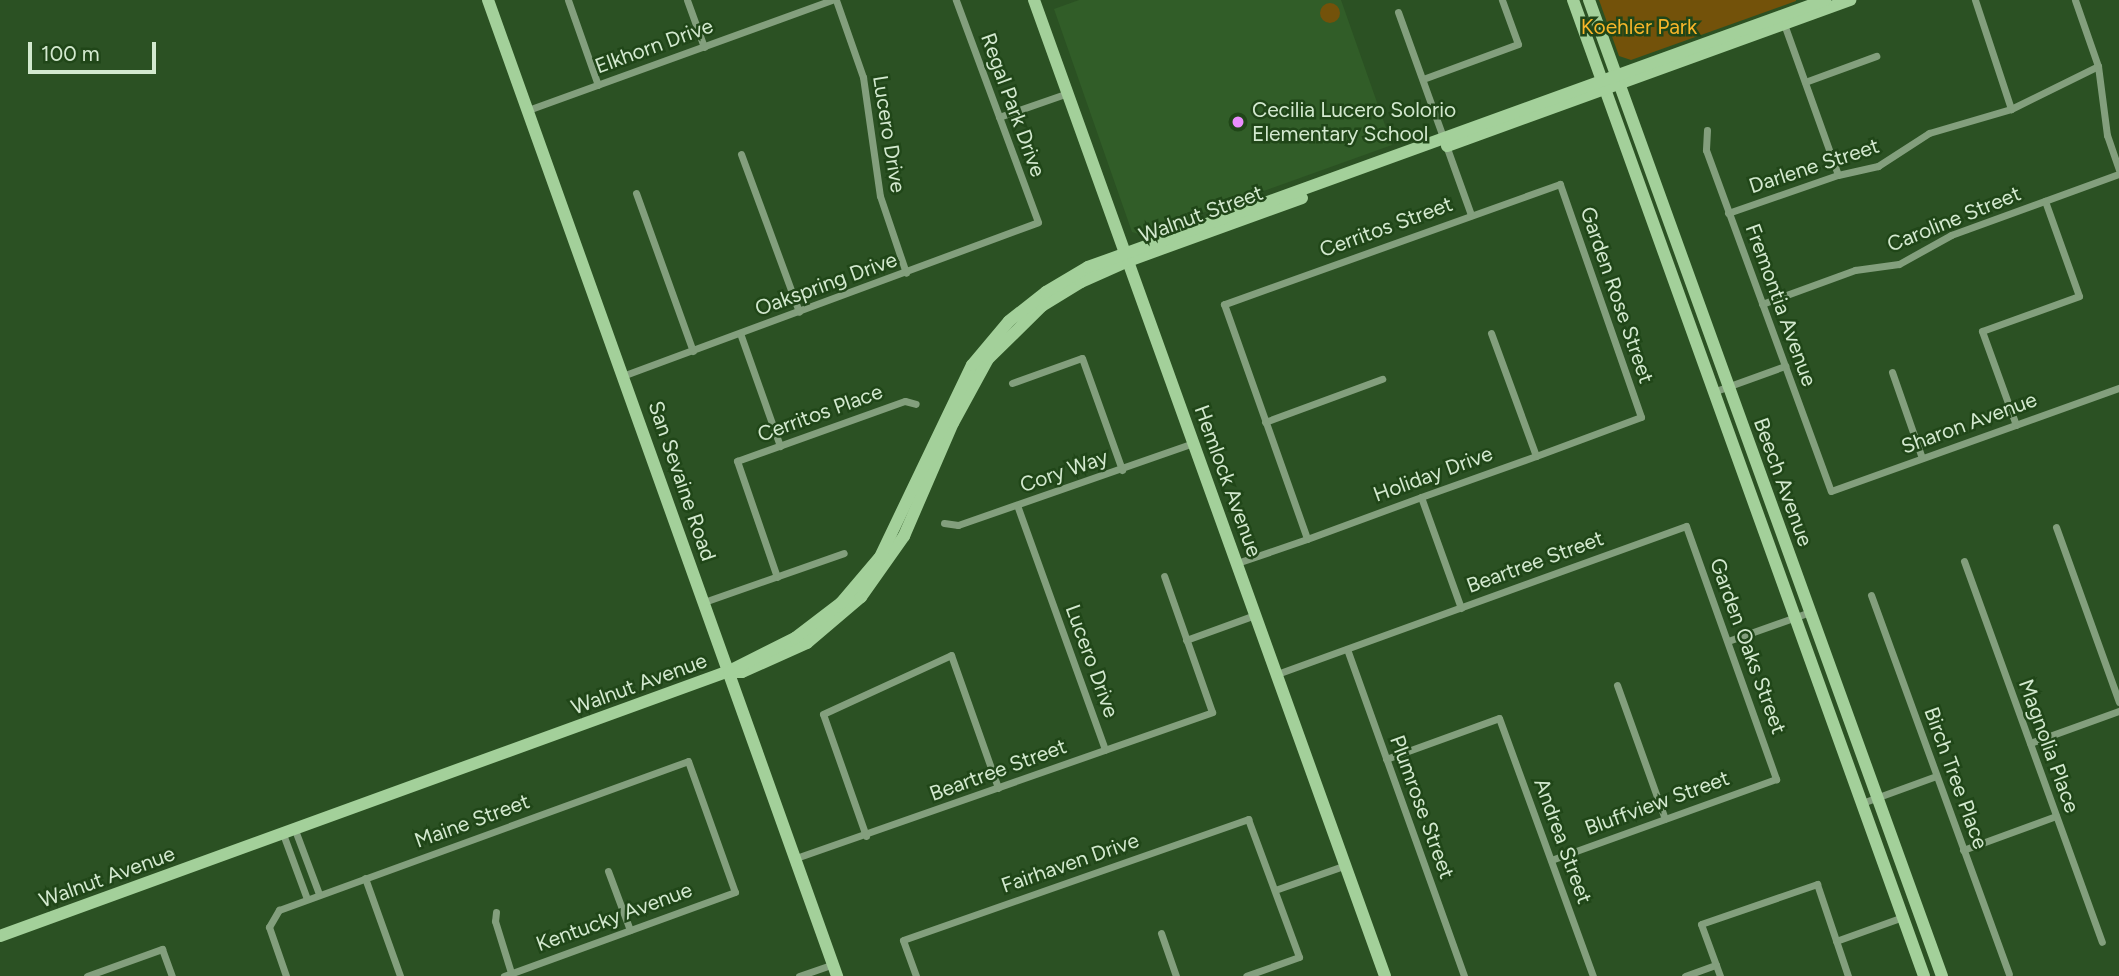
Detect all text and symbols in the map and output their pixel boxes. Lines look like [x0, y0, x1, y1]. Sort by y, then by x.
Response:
street label: Elkhorn Drive [592, 13, 716, 79]
park label: Koehler Park [1581, 14, 1697, 40]
scale bar [32, 28, 159, 72]
street label: Regal Park Drive [975, 30, 1051, 180]
text: 100 m [41, 41, 100, 66]
street label: Lucero Drive [867, 74, 911, 194]
place label: Cecilia Lucero Solorio Elementary School [1252, 97, 1456, 147]
marker: Cecilia Lucero Solorio Elementary School [1230, 114, 1246, 130]
street label: Darlene Street [1746, 133, 1882, 199]
street label: Walnut Street [1136, 180, 1266, 248]
street label: Caroline Street [1884, 181, 2024, 257]
street label: Cerritos Street [1316, 191, 1456, 263]
street label: Garden Rose Street [1575, 203, 1659, 387]
street label: Fremontia Avenue [1740, 220, 1822, 390]
street label: Oakspring Drive [752, 247, 900, 321]
street label: Cerritos Place [754, 379, 886, 447]
street label: Sharon Avenue [1898, 387, 2040, 459]
street label: San Sevaine Road [643, 398, 721, 564]
street label: Hemlock Avenue [1189, 402, 1267, 560]
street label: Beech Avenue [1748, 414, 1818, 550]
street label: Holiday Drive [1370, 441, 1496, 507]
street label: Cory Way [1017, 444, 1111, 498]
street label: Beartree Street [1463, 526, 1607, 598]
street label: Garden Oaks Street [1704, 555, 1792, 737]
street label: Lucero Drive [1060, 601, 1124, 721]
street label: Walnut Avenue [568, 648, 710, 720]
street label: Magnolia Place [2013, 676, 2085, 816]
street label: Birch Tree Place [1919, 704, 1993, 852]
street label: Plumrose Street [1384, 732, 1460, 882]
street label: Beartree Street [926, 734, 1070, 806]
street label: Bluffview Street [1581, 765, 1733, 841]
street label: Andrea Street [1529, 775, 1597, 907]
street label: Maine Street [411, 789, 533, 853]
street label: Fairhaven Drive [998, 828, 1142, 898]
street label: Walnut Avenue [36, 841, 178, 913]
street label: Kentucky Avenue [533, 877, 695, 957]

